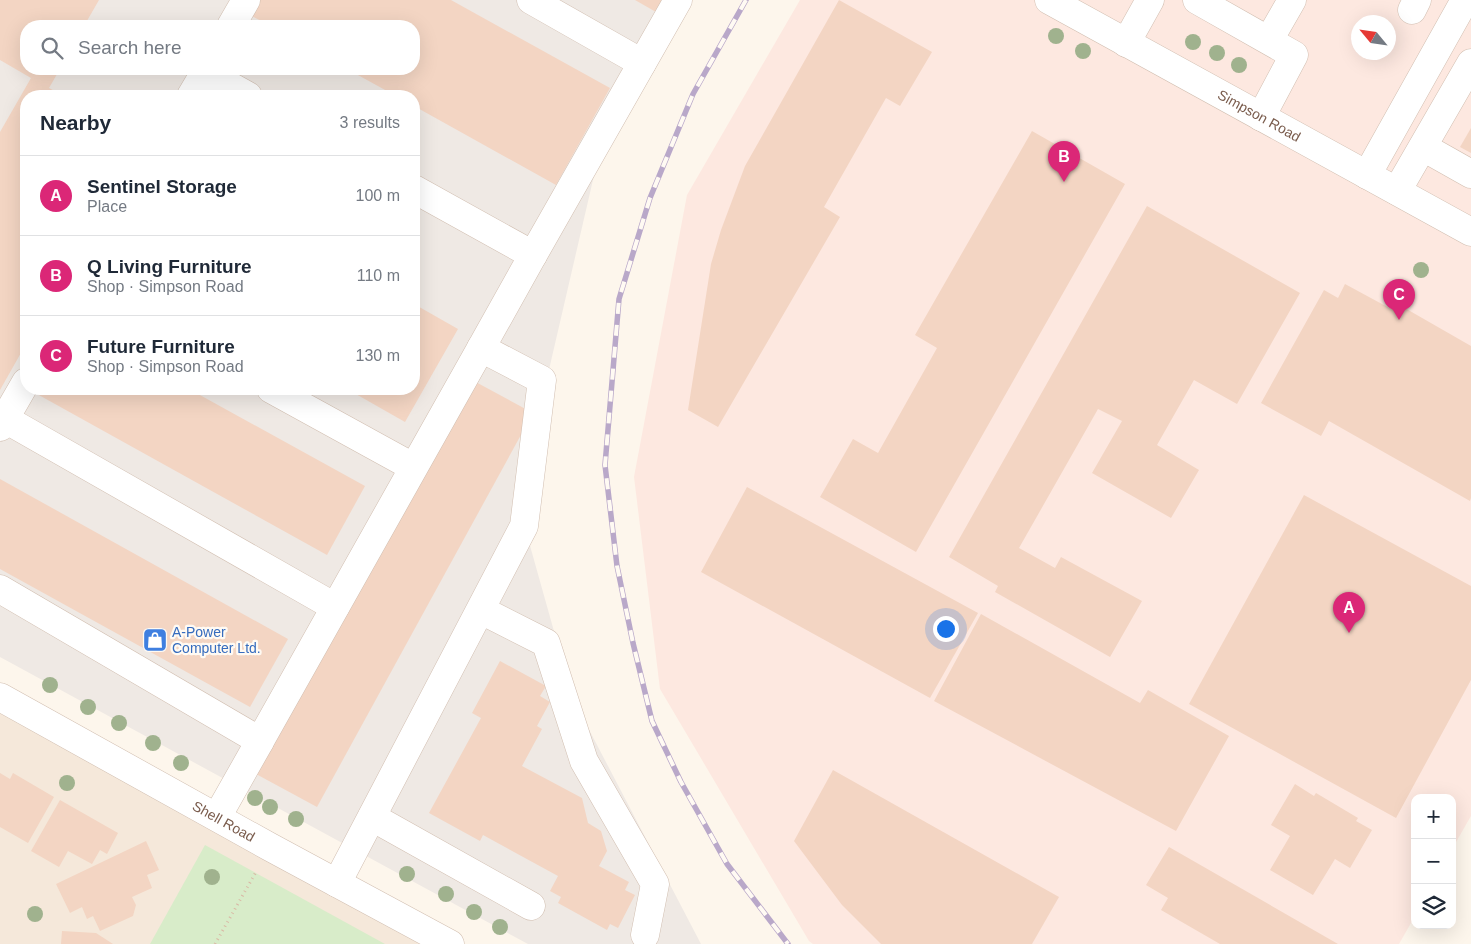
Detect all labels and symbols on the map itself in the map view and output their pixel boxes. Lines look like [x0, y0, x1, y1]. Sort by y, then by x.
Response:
north arrow [1351, 15, 1396, 60]
street label: Simpson Road [1215, 86, 1303, 145]
pin: B [1048, 141, 1080, 182]
pin: C [1383, 279, 1415, 320]
pin: A [1333, 592, 1365, 633]
your location [933, 616, 959, 642]
place label: A-Power Computer Ltd. [172, 624, 261, 656]
shop icon: A-Power Computer Ltd. [142, 627, 168, 653]
street label: Shell Road [190, 798, 258, 845]

